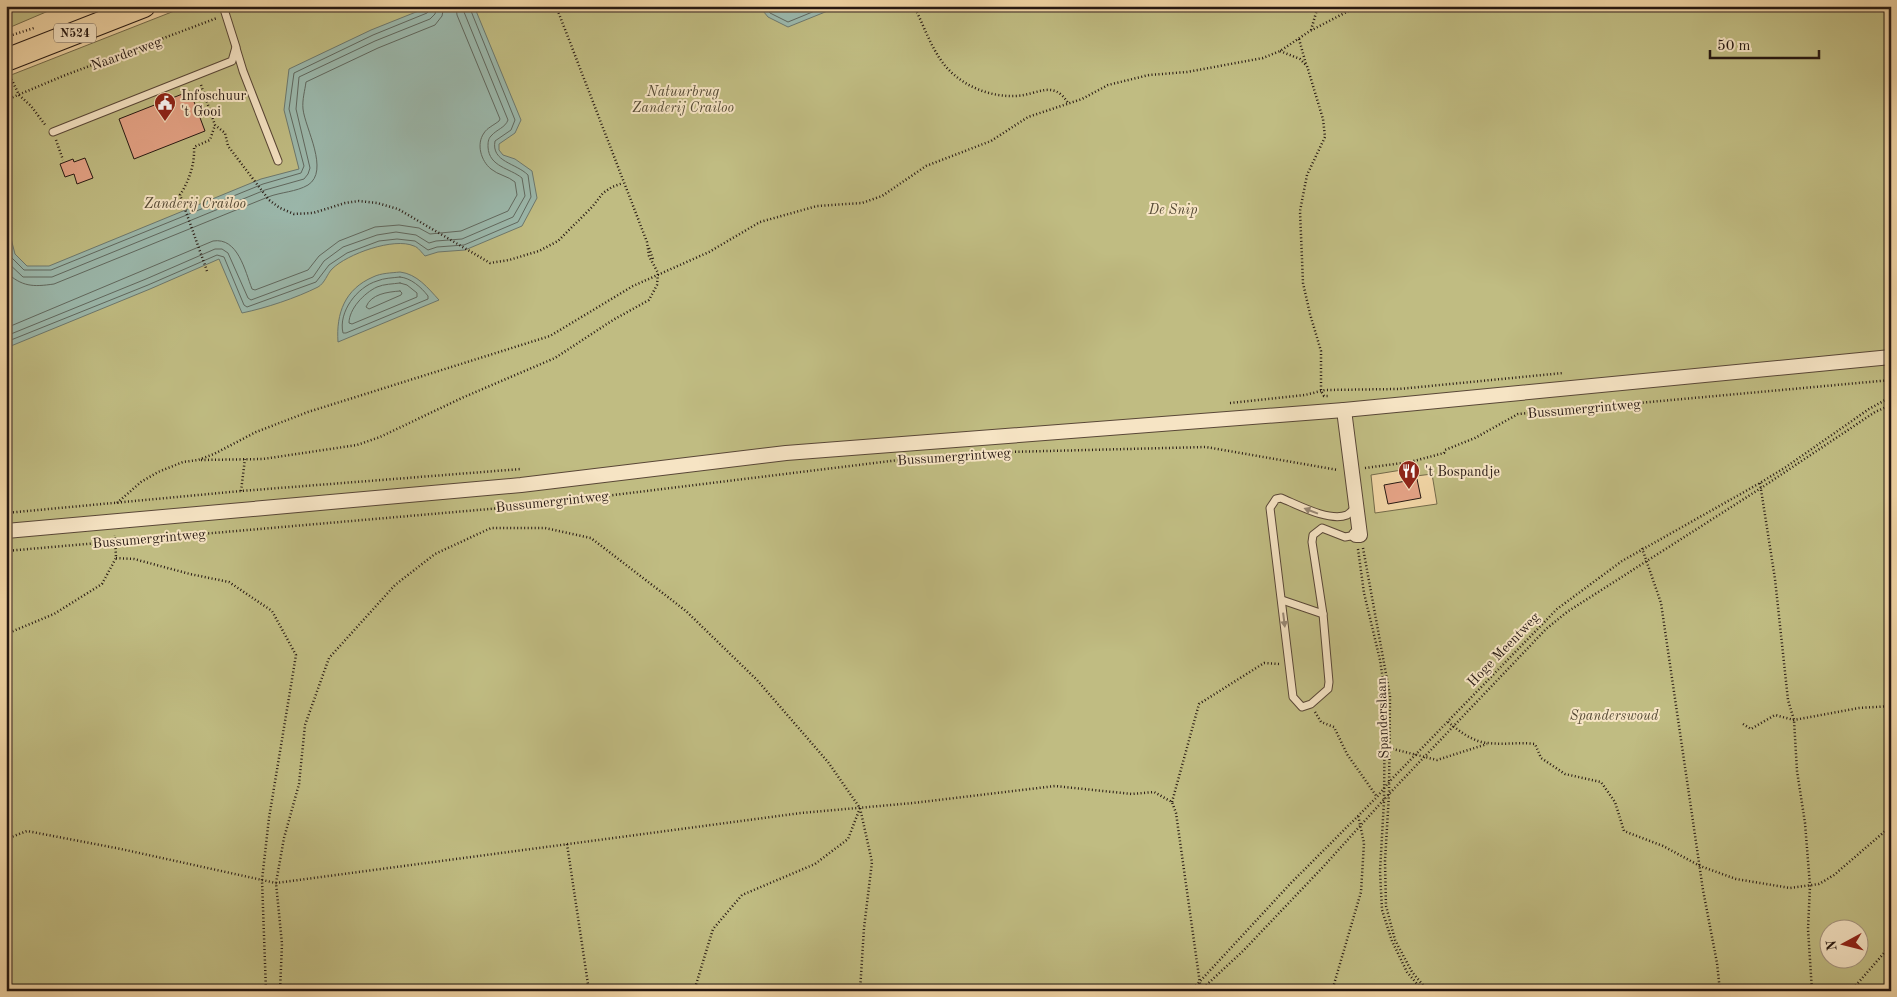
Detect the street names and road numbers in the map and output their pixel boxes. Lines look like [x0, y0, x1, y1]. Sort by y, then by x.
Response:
road number: N524 [54, 23, 96, 42]
street label: Naarderweg [89, 35, 164, 73]
street label: Bussumergrintweg [1527, 397, 1642, 421]
street label: Bussumergrintweg [897, 446, 1012, 468]
street label: Bussumergrintweg [495, 489, 610, 515]
street label: Bussumergrintweg [92, 527, 207, 551]
street label: Hoge Meentweg [1465, 610, 1543, 690]
street label: Spanderslaan [1375, 677, 1391, 759]

